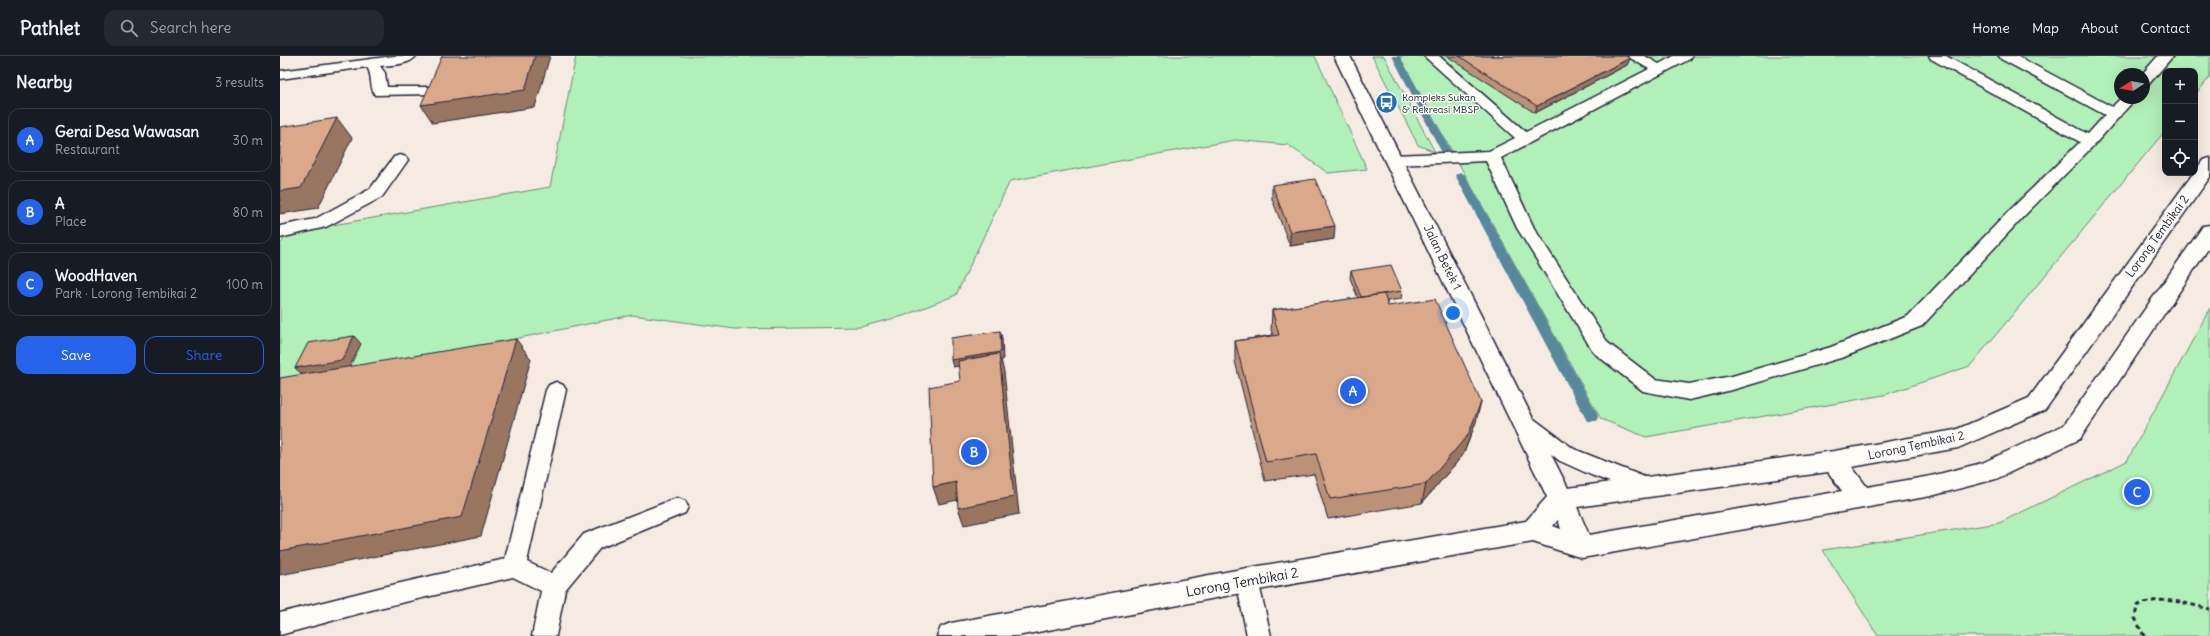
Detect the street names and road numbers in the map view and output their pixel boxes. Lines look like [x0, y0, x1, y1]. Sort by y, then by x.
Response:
street label: Lorong Tembikai 2 [2122, 192, 2192, 280]
street label: Jalan Betek 1 [1421, 222, 1465, 292]
street label: Lorong Tembikai 2 [1867, 427, 1966, 463]
street label: Lorong Tembikai 2 [1184, 563, 1300, 601]

